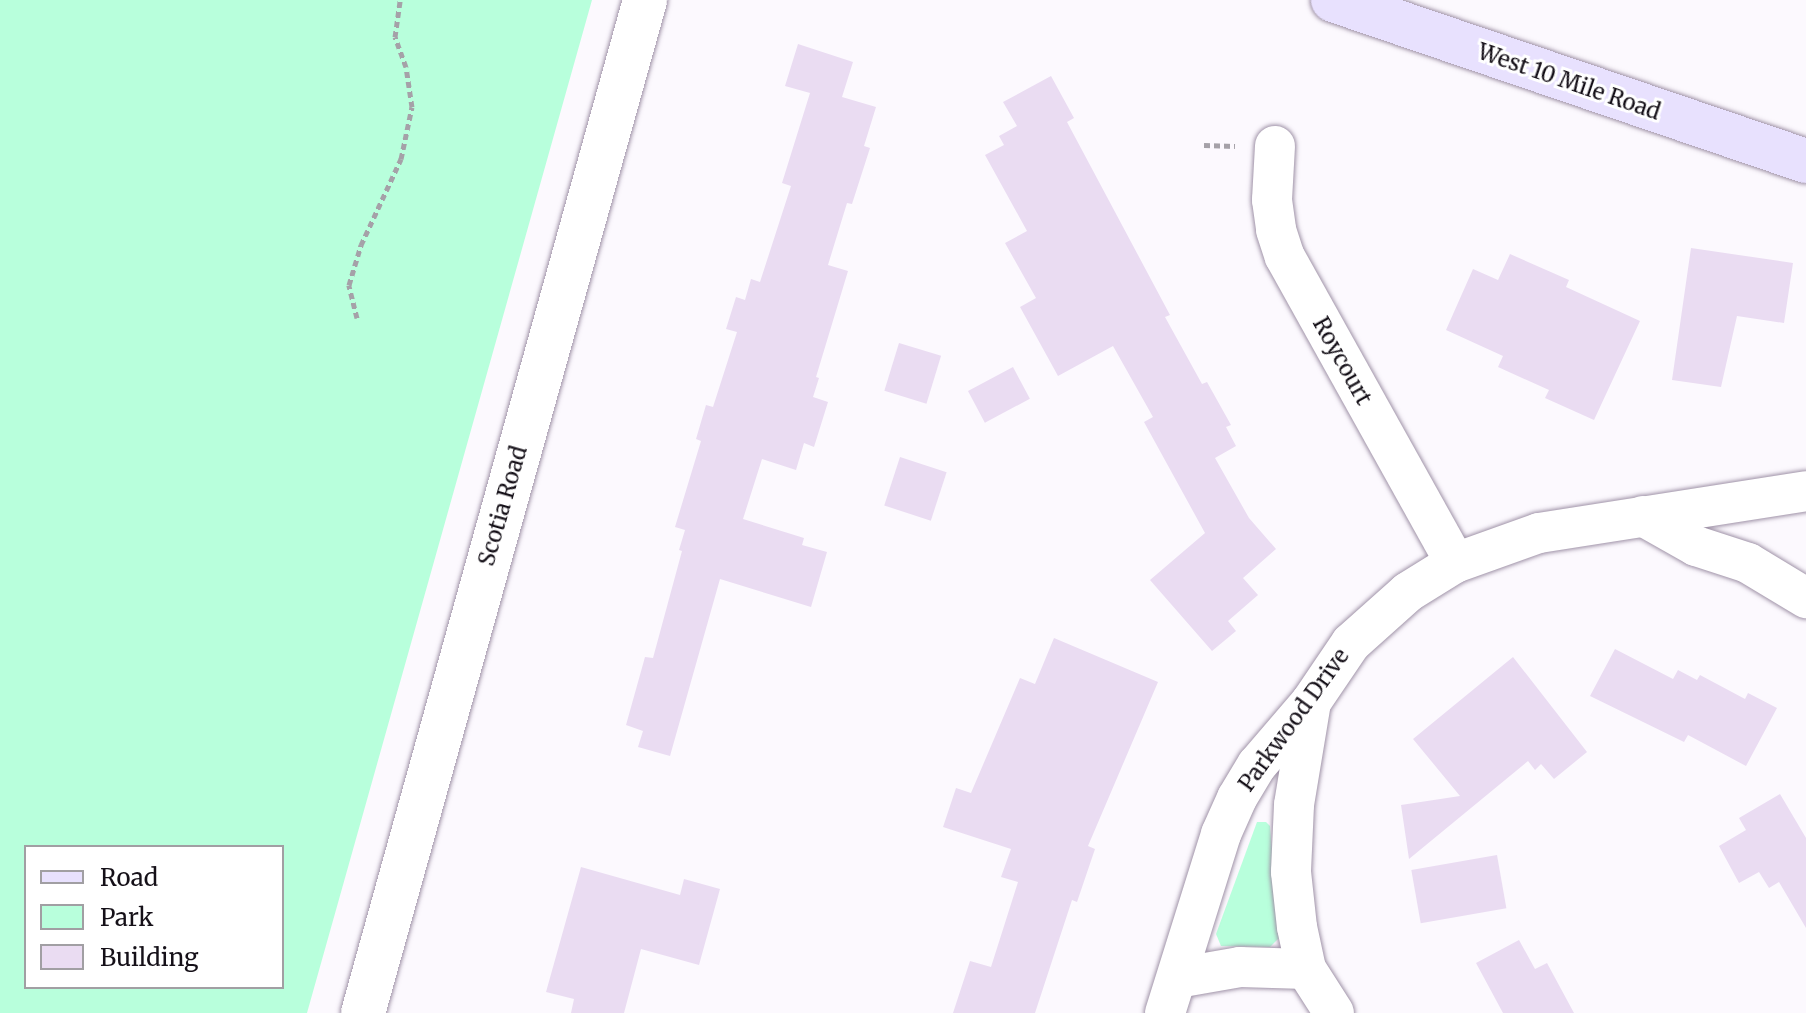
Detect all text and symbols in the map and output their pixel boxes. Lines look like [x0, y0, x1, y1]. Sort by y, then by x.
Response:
street label: West 10 Mile Road [1474, 38, 1664, 126]
street label: Roycourt [1307, 313, 1377, 409]
street label: Scotia Road [473, 443, 533, 569]
street label: Parkwood Drive [1233, 644, 1355, 796]
legend [24, 845, 284, 989]
text: Road [100, 862, 158, 893]
text: Park [100, 902, 153, 933]
text: Building [100, 942, 199, 973]

